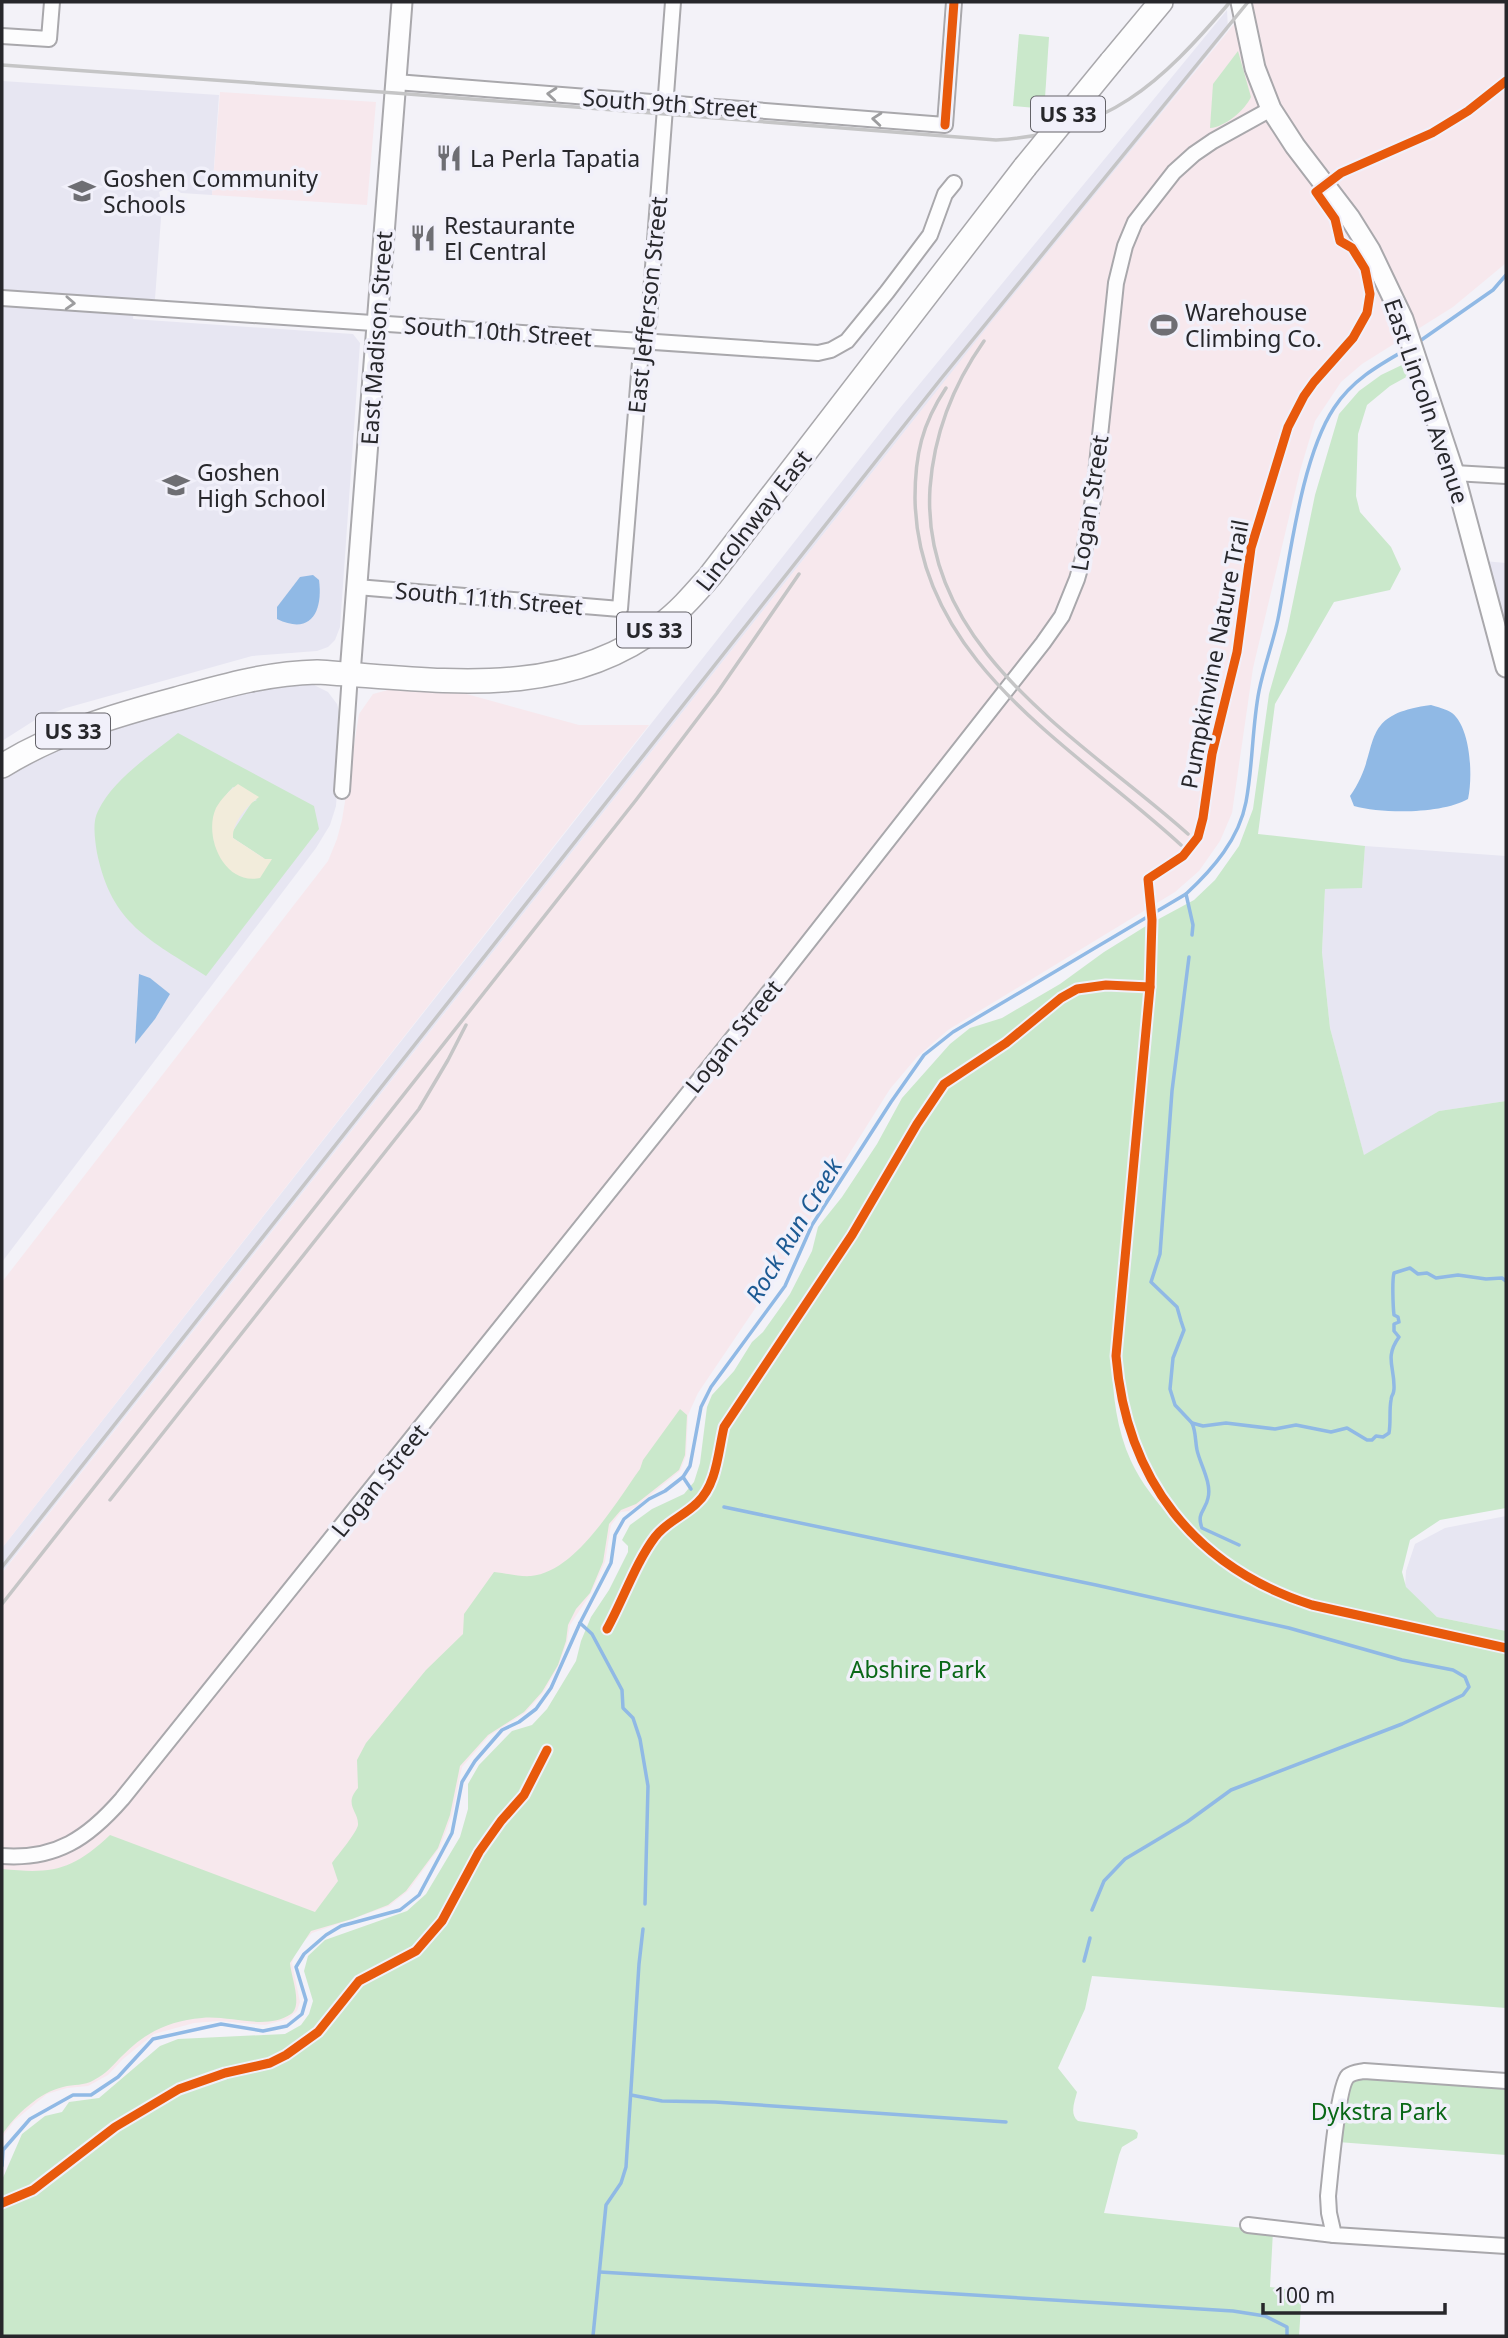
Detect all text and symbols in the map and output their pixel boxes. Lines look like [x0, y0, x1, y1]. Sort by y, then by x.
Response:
street label: South 9th Street [582, 81, 758, 125]
one-way arrow [547, 87, 558, 102]
road number: US 33 [1031, 96, 1105, 132]
one-way arrow [871, 112, 882, 127]
place label: La Perla Tapatia [470, 142, 640, 174]
restaurant icon: La Perla Tapatia [434, 143, 464, 173]
place label: Goshen Community Schools [103, 162, 318, 220]
school or university icon: Goshen Community Schools [67, 176, 97, 206]
street label: East Jefferson Street [620, 195, 674, 415]
place label: Restaurante El Central [444, 209, 575, 267]
restaurant icon: Restaurante El Central [408, 223, 438, 253]
street label: East Madison Street [353, 230, 399, 446]
street label: East Lincoln Avenue [1377, 294, 1477, 508]
one-way arrow [65, 295, 76, 310]
place label: Warehouse Climbing Co. [1185, 296, 1322, 354]
street label: South 10th Street [403, 308, 593, 354]
sports icon: Warehouse Climbing Co. [1149, 310, 1179, 340]
street label: Logan Street [1062, 433, 1116, 573]
street label: Lincolnway East [688, 443, 818, 597]
place label: Goshen High School [197, 456, 326, 514]
school or university icon: Goshen High School [161, 470, 191, 500]
street label: Pumpkinvine Nature Trail [1172, 517, 1256, 791]
street label: South 11th Street [394, 574, 584, 622]
road number: US 33 [617, 612, 691, 648]
road number: US 33 [36, 714, 110, 748]
street label: Logan Street [677, 973, 789, 1099]
water label: Rock Run Creek [737, 1151, 850, 1308]
street label: Logan Street [323, 1417, 435, 1543]
park label: Abshire Park [850, 1653, 987, 1685]
park label: Dykstra Park [1311, 2095, 1448, 2127]
scale bar [1263, 2272, 1445, 2316]
text: 100 m [1274, 2281, 1335, 2309]

